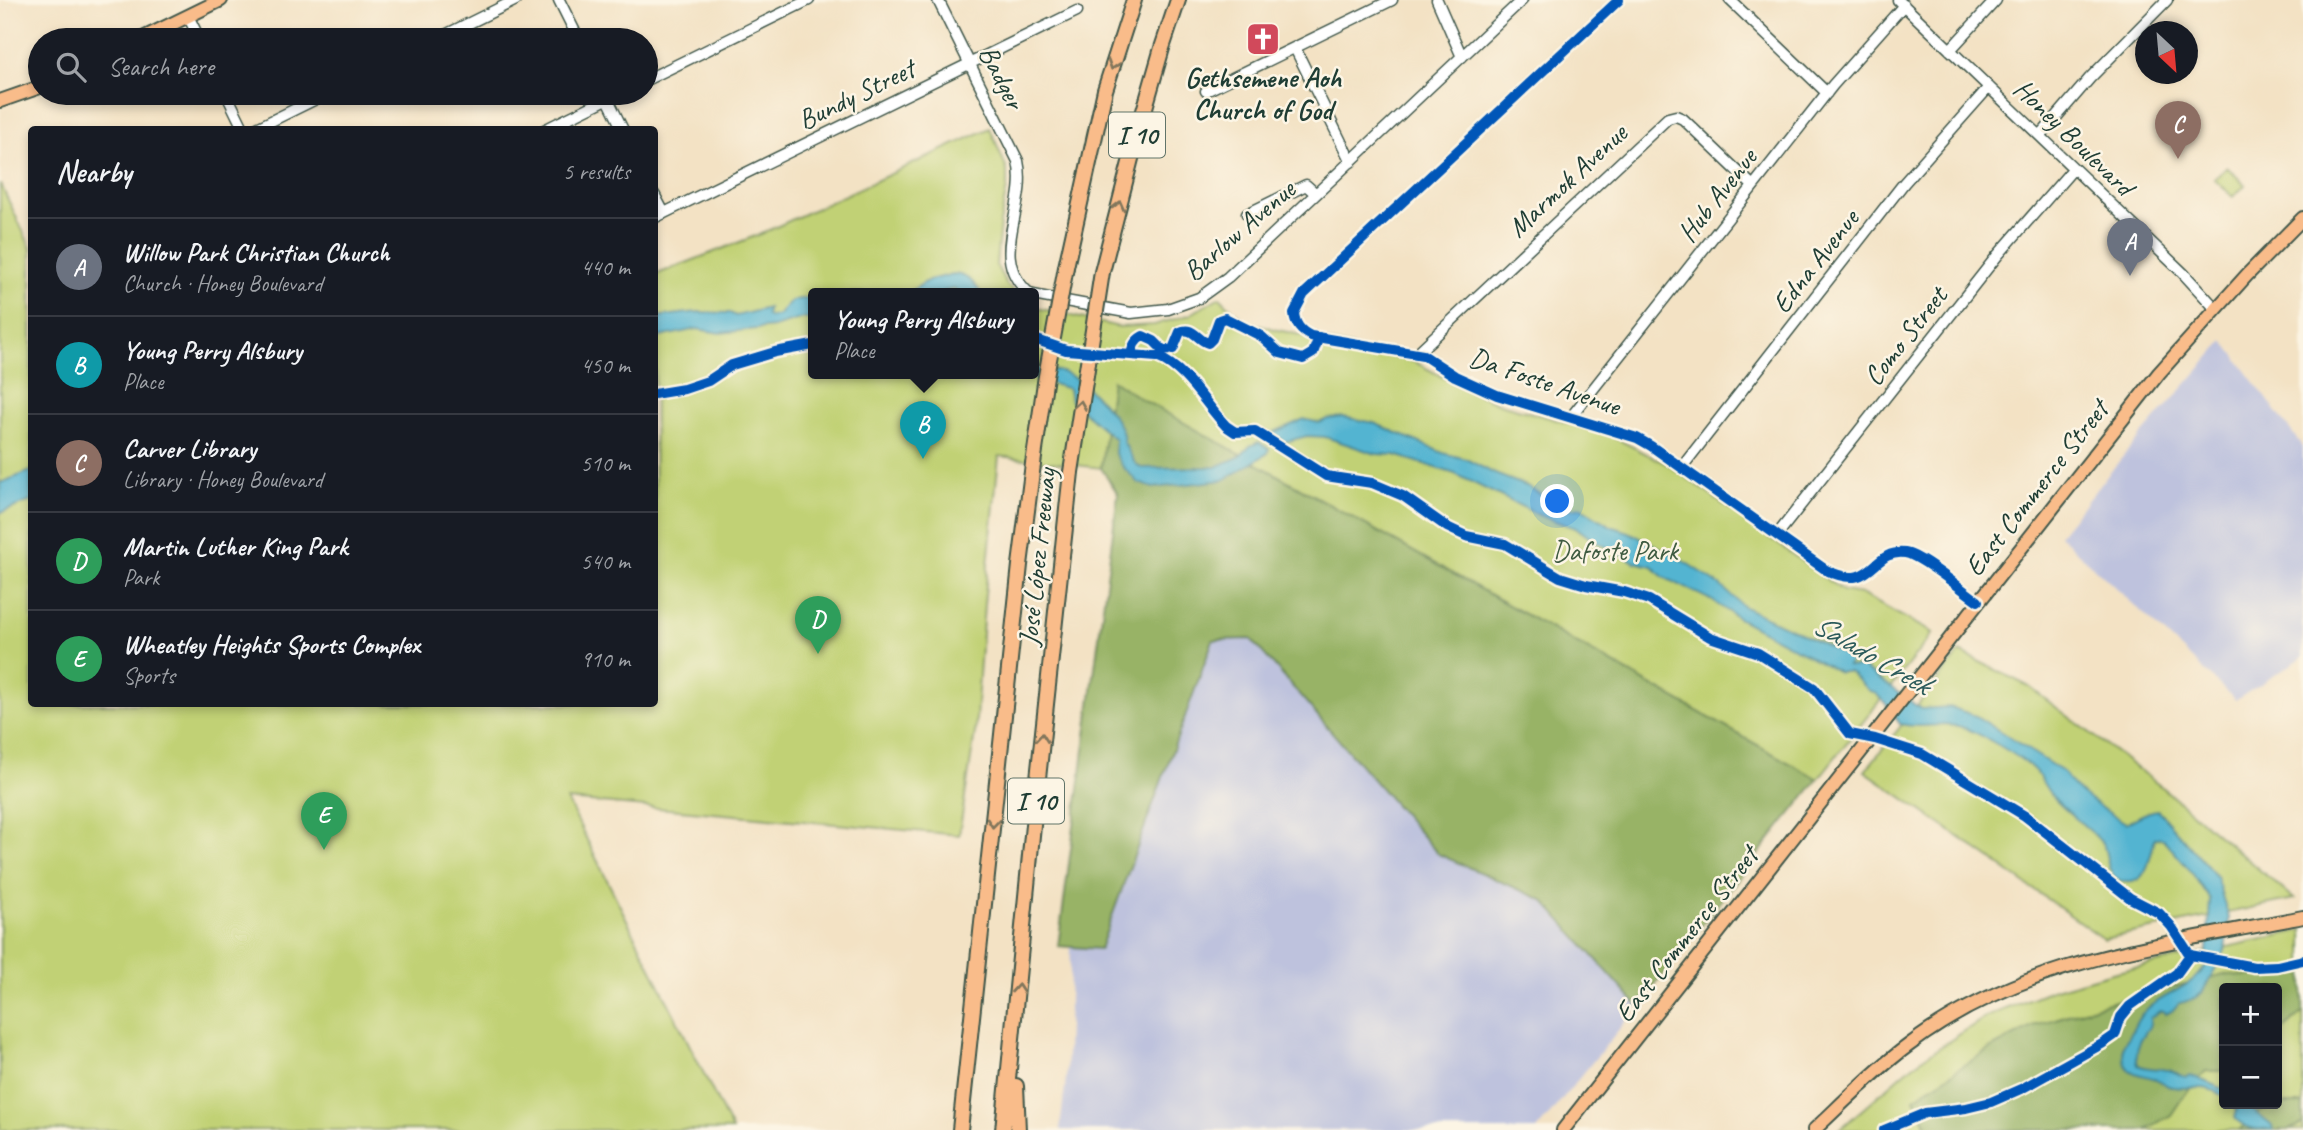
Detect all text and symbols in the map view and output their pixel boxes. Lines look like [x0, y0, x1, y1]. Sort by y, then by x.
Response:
church icon: Gethsemene Aoh Church of God [1244, 20, 1282, 58]
north arrow [2135, 21, 2198, 84]
search box [28, 28, 658, 105]
street label: Badger [971, 39, 1034, 116]
icon: search [52, 48, 90, 86]
street label: Bundy Street [792, 49, 923, 137]
text: Search here [108, 50, 214, 83]
one-way arrow [1107, 58, 1121, 71]
place label: Gethsemene Aoh Church of God [1185, 60, 1342, 127]
street label: Honey Boulevard [2006, 71, 2144, 206]
pin: C [2155, 101, 2201, 159]
road number: I 10 [1109, 112, 1165, 158]
street label: Marmok Avenue [1500, 114, 1635, 244]
street label: Hub Avenue [1670, 140, 1766, 249]
text: Nearby [56, 153, 132, 191]
text: 5 results [563, 157, 630, 186]
street label: Barlow Avenue [1176, 171, 1304, 288]
one-way arrow [1111, 200, 1125, 212]
street label: Edna Avenue [1764, 201, 1867, 320]
pin: A [2107, 218, 2153, 276]
text: Willow Park Christian Church [123, 236, 390, 269]
text: A [73, 253, 85, 282]
text: 440 m [581, 253, 630, 282]
text: Church · Honey Boulevard [123, 269, 322, 298]
street label: Como Street [1856, 277, 1956, 392]
popup [808, 288, 1039, 379]
text: Young Perry Alsbury [834, 303, 1013, 336]
text: Young Perry Alsbury [123, 334, 302, 367]
text: Place [834, 336, 874, 365]
street label: Da Foste Avenue [1465, 339, 1627, 424]
text: B [73, 351, 85, 380]
text: 450 m [581, 351, 630, 380]
text: Place [123, 367, 163, 396]
street label: East Commerce Street [1956, 390, 2118, 583]
one-way arrow [1072, 399, 1087, 410]
pin: B [900, 401, 946, 459]
text: Carver Library [123, 432, 256, 465]
text: C [74, 449, 84, 478]
text: 510 m [581, 449, 630, 478]
street label: José López Freeway [1010, 464, 1064, 649]
text: Library · Honey Boulevard [123, 465, 323, 494]
your location [1540, 484, 1574, 518]
text: Martin Luther King Park [123, 530, 347, 563]
park label: Dafoste Park [1552, 533, 1680, 568]
text: D [72, 547, 86, 576]
text: 540 m [581, 547, 630, 576]
text: Park [123, 563, 159, 592]
pin: D [795, 596, 841, 654]
water label: Salado Creek [1806, 605, 1942, 705]
text: Wheatley Heights Sports Complex [123, 628, 420, 661]
text: E [73, 645, 85, 674]
text: 910 m [581, 645, 630, 674]
text: Sports [123, 661, 175, 690]
one-way arrow [1034, 732, 1049, 743]
road number: I 10 [1008, 778, 1064, 824]
pin: E [301, 792, 347, 850]
one-way arrow [985, 818, 1000, 829]
street label: East Commerce Street [1606, 836, 1768, 1029]
one-way arrow [1010, 983, 1025, 994]
map controls [2219, 983, 2282, 1109]
button: + [2219, 983, 2282, 1046]
button: − [2219, 1046, 2282, 1109]

